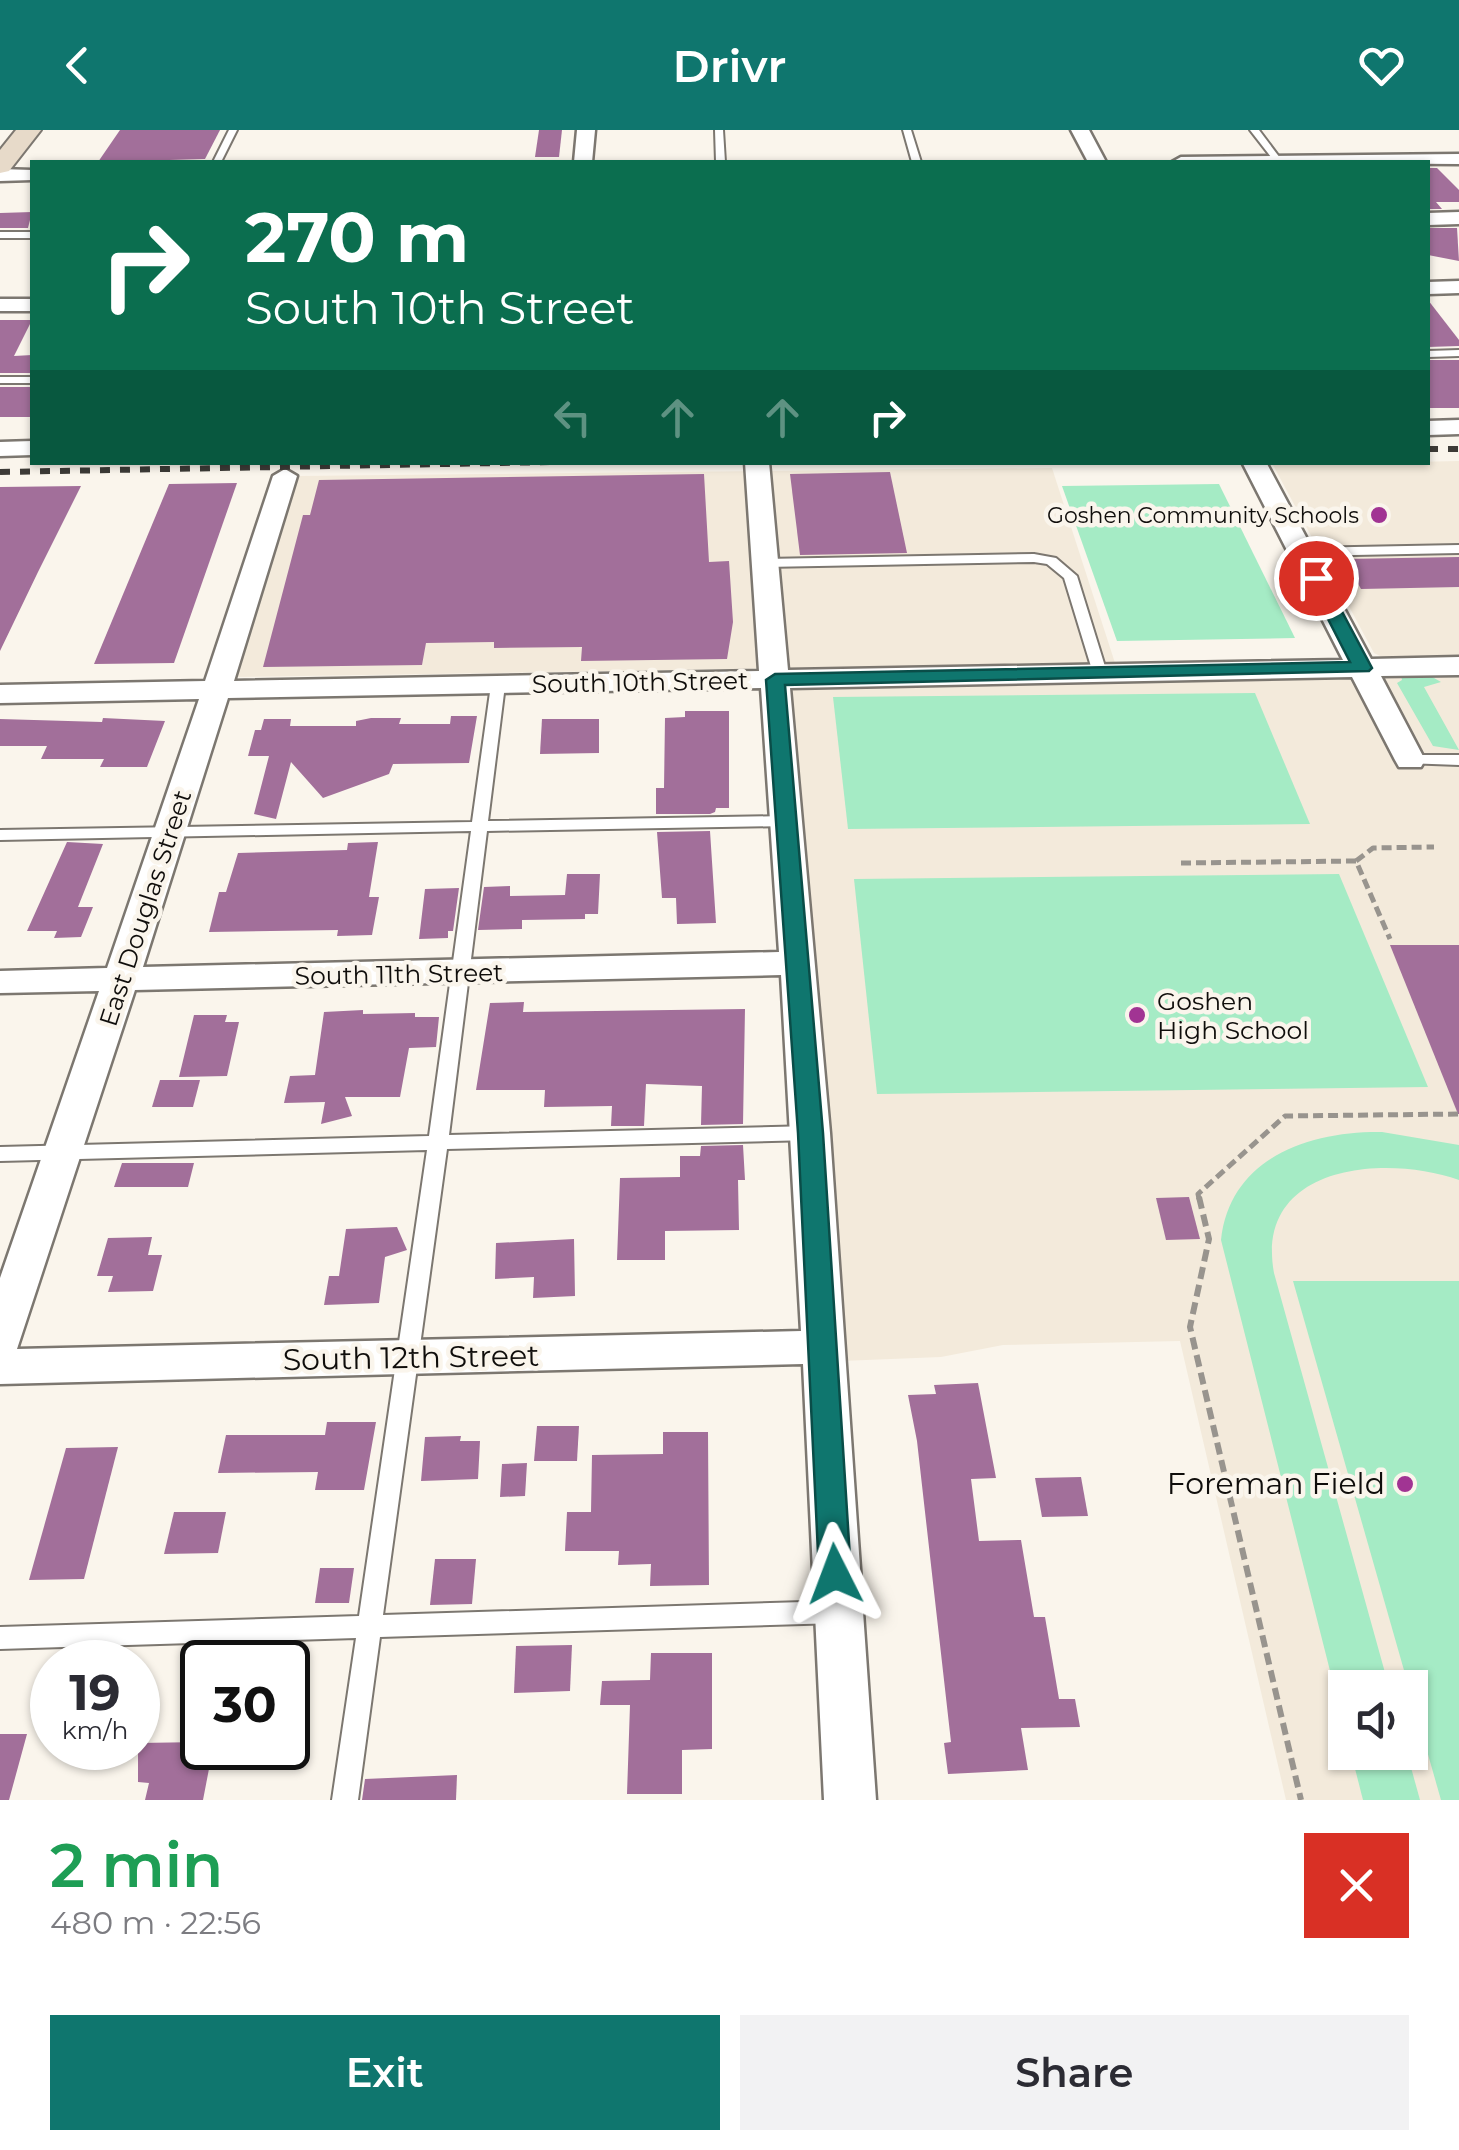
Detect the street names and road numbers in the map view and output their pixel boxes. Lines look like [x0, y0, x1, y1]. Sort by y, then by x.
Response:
street label: South 10th Street [532, 665, 748, 699]
street label: East Douglas Street [93, 786, 197, 1030]
street label: South 11th Street [294, 957, 504, 991]
street label: South 12th Street [282, 1337, 540, 1378]

